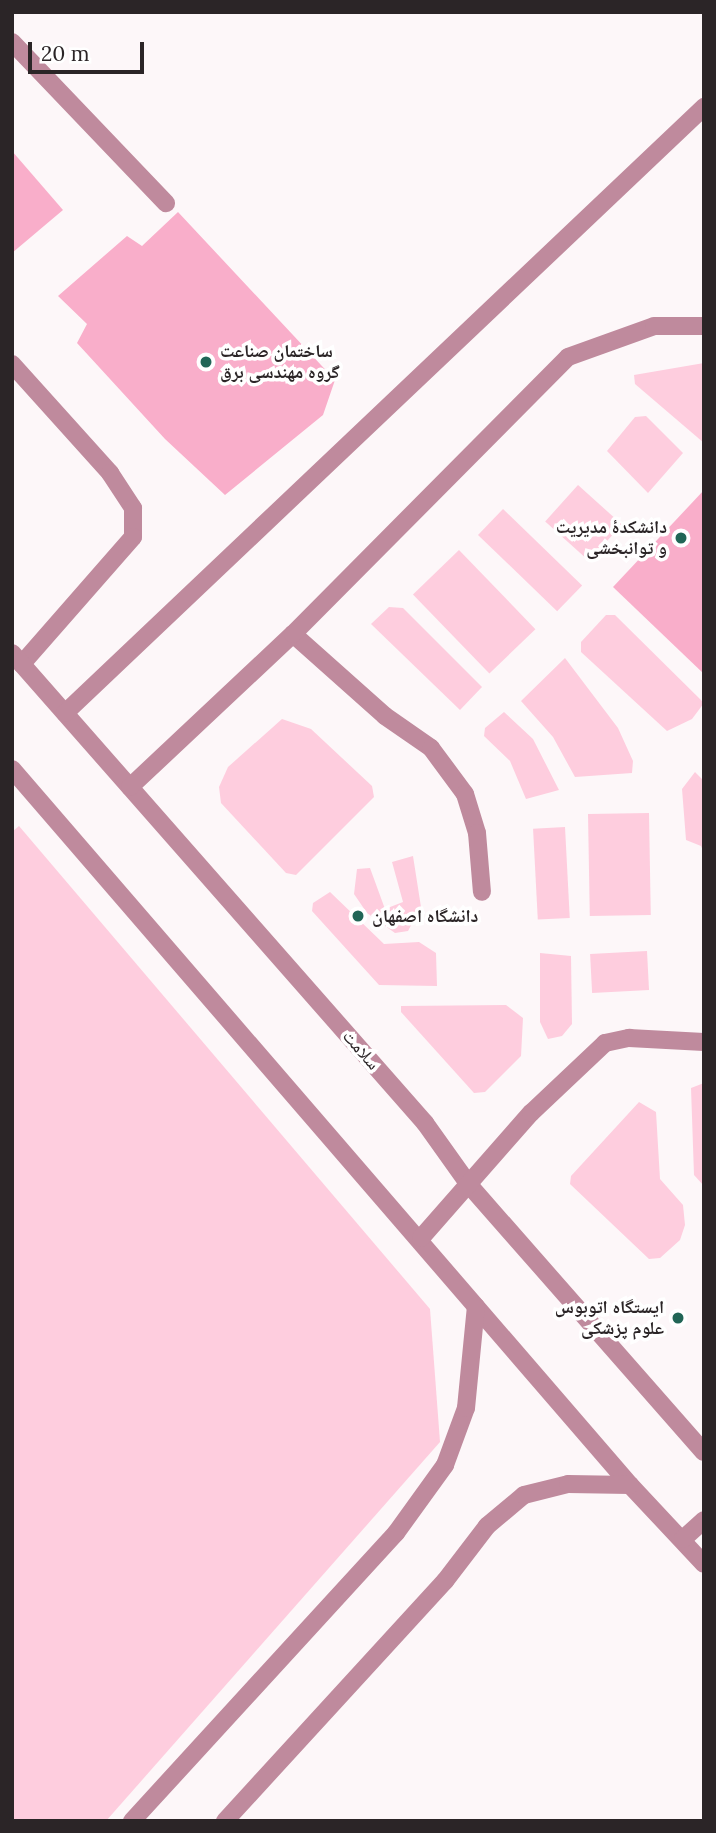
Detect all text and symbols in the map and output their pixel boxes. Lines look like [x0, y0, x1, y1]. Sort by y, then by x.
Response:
scale bar [32, 28, 147, 72]
text: 20 m [41, 40, 90, 67]
place label: ساختمان صناعت گروه مهندسی برق [220, 341, 340, 384]
marker: ساختمان صناعت گروه مهندسی برق [198, 354, 214, 370]
place label: دانشکدهٔ مدیریت و توانبخشی [556, 517, 667, 560]
marker: دانشکدهٔ مدیریت و توانبخشی [673, 530, 689, 546]
place label: دانشگاه اصفهان [372, 905, 478, 927]
marker: دانشگاه اصفهان [350, 908, 366, 924]
street label: سلامت [338, 1026, 384, 1074]
place label: ایستگاه اتوبوس علوم پزشکی [555, 1297, 664, 1340]
marker: ایستگاه اتوبوس علوم پزشکی [670, 1310, 686, 1326]

